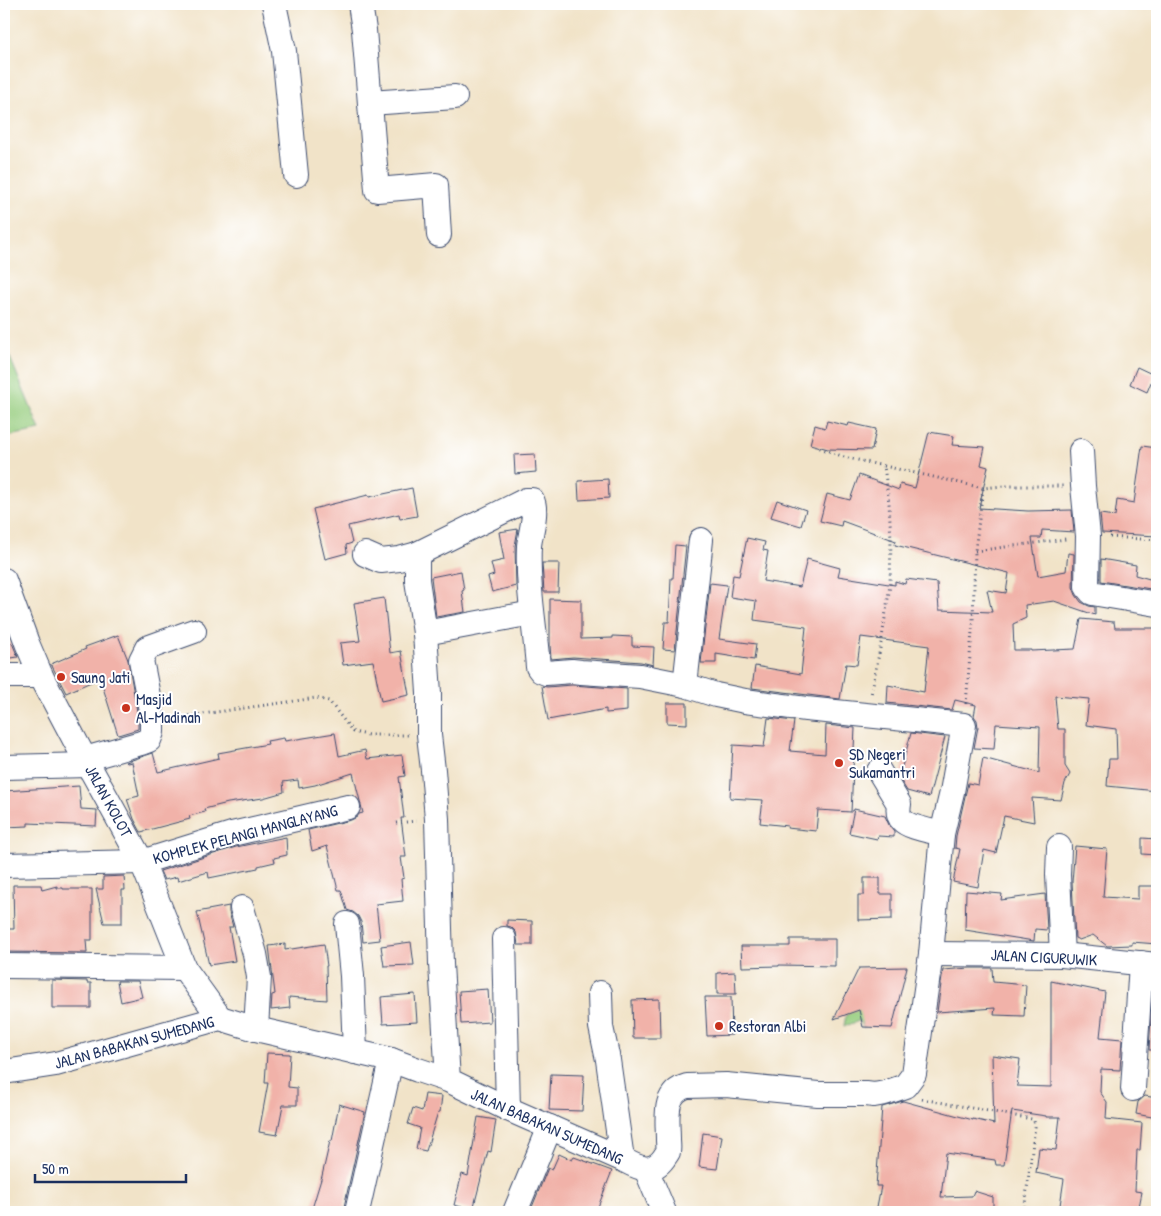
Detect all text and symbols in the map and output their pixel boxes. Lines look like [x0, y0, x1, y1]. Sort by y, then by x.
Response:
place label: Saung Jati [71, 666, 130, 688]
marker: Saung Jati [55, 671, 67, 683]
place label: Masjid Al-Madinah [136, 688, 201, 728]
marker: Masjid Al-Madinah [120, 702, 132, 714]
place label: SD Negeri Sukamantri [849, 743, 915, 783]
marker: SD Negeri Sukamantri [833, 757, 845, 769]
street label: JALAN KOLOT [80, 761, 138, 841]
street label: KOMPLEK PELANGI MANGLAYANG [150, 799, 340, 869]
street label: JALAN CIGURUWIK [990, 943, 1098, 971]
street label: JALAN BABAKAN SUMEDANG [52, 1010, 216, 1074]
place label: Restoran Albi [729, 1015, 806, 1037]
marker: Restoran Albi [713, 1020, 725, 1032]
street label: JALAN BABAKAN SUMEDANG [468, 1083, 627, 1170]
scale bar [35, 1151, 186, 1183]
text: 50 m [42, 1158, 69, 1179]

